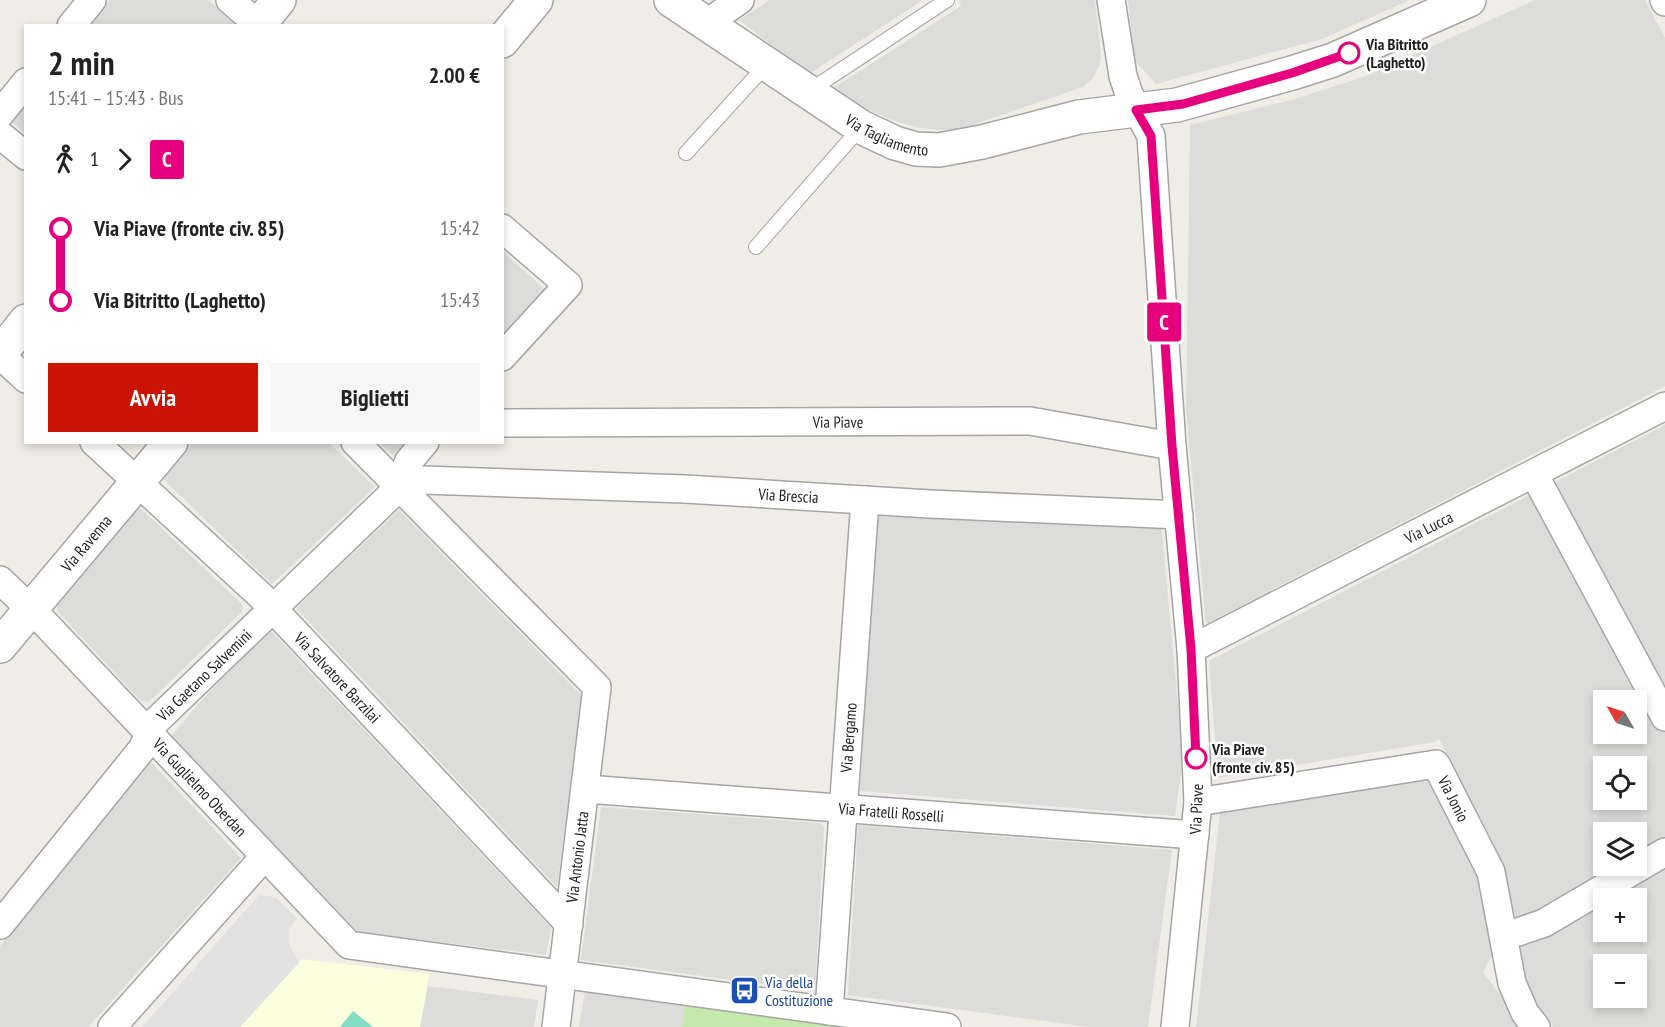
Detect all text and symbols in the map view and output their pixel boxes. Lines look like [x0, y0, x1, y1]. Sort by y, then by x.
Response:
place label: Via Bitritto (Laghetto) [1365, 34, 1428, 72]
text: 2 min [48, 41, 115, 84]
marker: Via Bitritto (Laghetto) [1338, 42, 1360, 64]
text: 2.00 € [429, 61, 480, 89]
text: 15:41 – 15:43 · Bus [48, 85, 183, 111]
street label: Via Tagliamento [841, 109, 929, 160]
icon: walk [48, 143, 81, 176]
icon: forward [108, 143, 141, 176]
text: 1 [90, 146, 99, 172]
text: C [162, 146, 172, 173]
text: Via Piave (fronte civ. 85) [94, 214, 284, 242]
text: 15:42 [440, 215, 480, 241]
text: Via Bitritto (Laghetto) [94, 286, 266, 314]
text: 15:43 [440, 287, 480, 313]
line badge: C [1144, 302, 1184, 342]
text: C [1159, 309, 1169, 336]
button: Avvia [48, 363, 258, 432]
button: Biglietti [270, 363, 480, 432]
street label: Via Piave [812, 412, 863, 432]
street label: Via Brescia [757, 483, 819, 507]
street label: Via Lucca [1400, 507, 1456, 548]
street label: Via Ravenna [56, 511, 116, 577]
street label: Via Gaetano Salvemini [152, 625, 256, 726]
street label: Via Salvatore Barzilai [290, 627, 385, 727]
north arrow [1593, 690, 1647, 744]
map controls [1593, 690, 1647, 1008]
street label: Via Bergamo [836, 702, 861, 774]
street label: Via Guglielmo Oberdan [148, 733, 251, 841]
place label: Via Piave (fronte civ. 85) [1211, 739, 1295, 777]
marker: Via Piave (fronte civ. 85) [1185, 747, 1207, 769]
button: locate [1593, 756, 1647, 810]
street label: Via Jonio [1433, 772, 1474, 825]
street label: Via Piave [1185, 783, 1207, 836]
street label: Via Fratelli Rosselli [837, 798, 945, 826]
street label: Via Antonio Jatta [561, 810, 593, 905]
button: layers [1593, 822, 1647, 876]
button: + [1593, 888, 1647, 942]
button: − [1593, 954, 1647, 1008]
place label: Via della Costituzione [764, 972, 833, 1010]
bus stop icon: Via della Costituzione [728, 975, 760, 1007]

